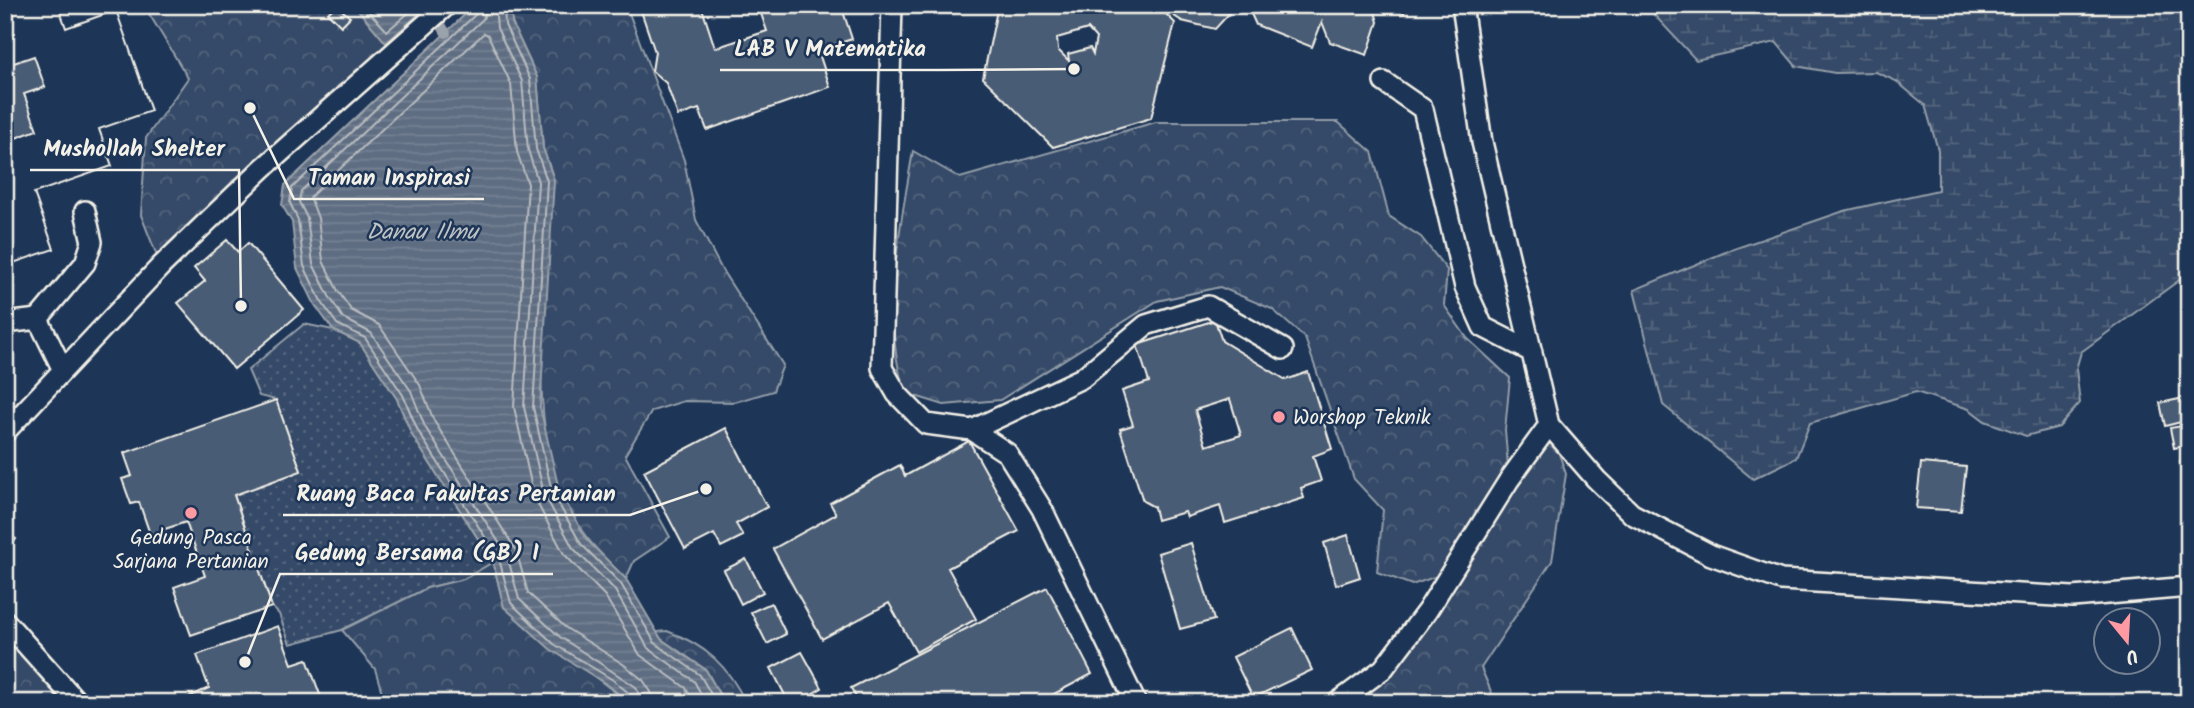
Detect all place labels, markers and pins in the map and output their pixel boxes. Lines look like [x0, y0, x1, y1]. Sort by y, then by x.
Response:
callout: LAB V Matematika [720, 26, 940, 70]
callout: Mushollah Shelter [30, 126, 239, 170]
callout: Taman Inspirasi [294, 155, 484, 199]
place label: Worshop Teknik [1293, 402, 1431, 435]
marker: Worshop Teknik [1271, 409, 1287, 425]
callout: Ruang Baca Fakultas Pertanian [283, 471, 630, 515]
marker: Gedung Pasca Sarjana Pertanian [183, 505, 199, 521]
place label: Gedung Pasca Sarjana Pertanian [113, 522, 269, 579]
callout: Gedung Bersama (GB) I [280, 530, 553, 574]

